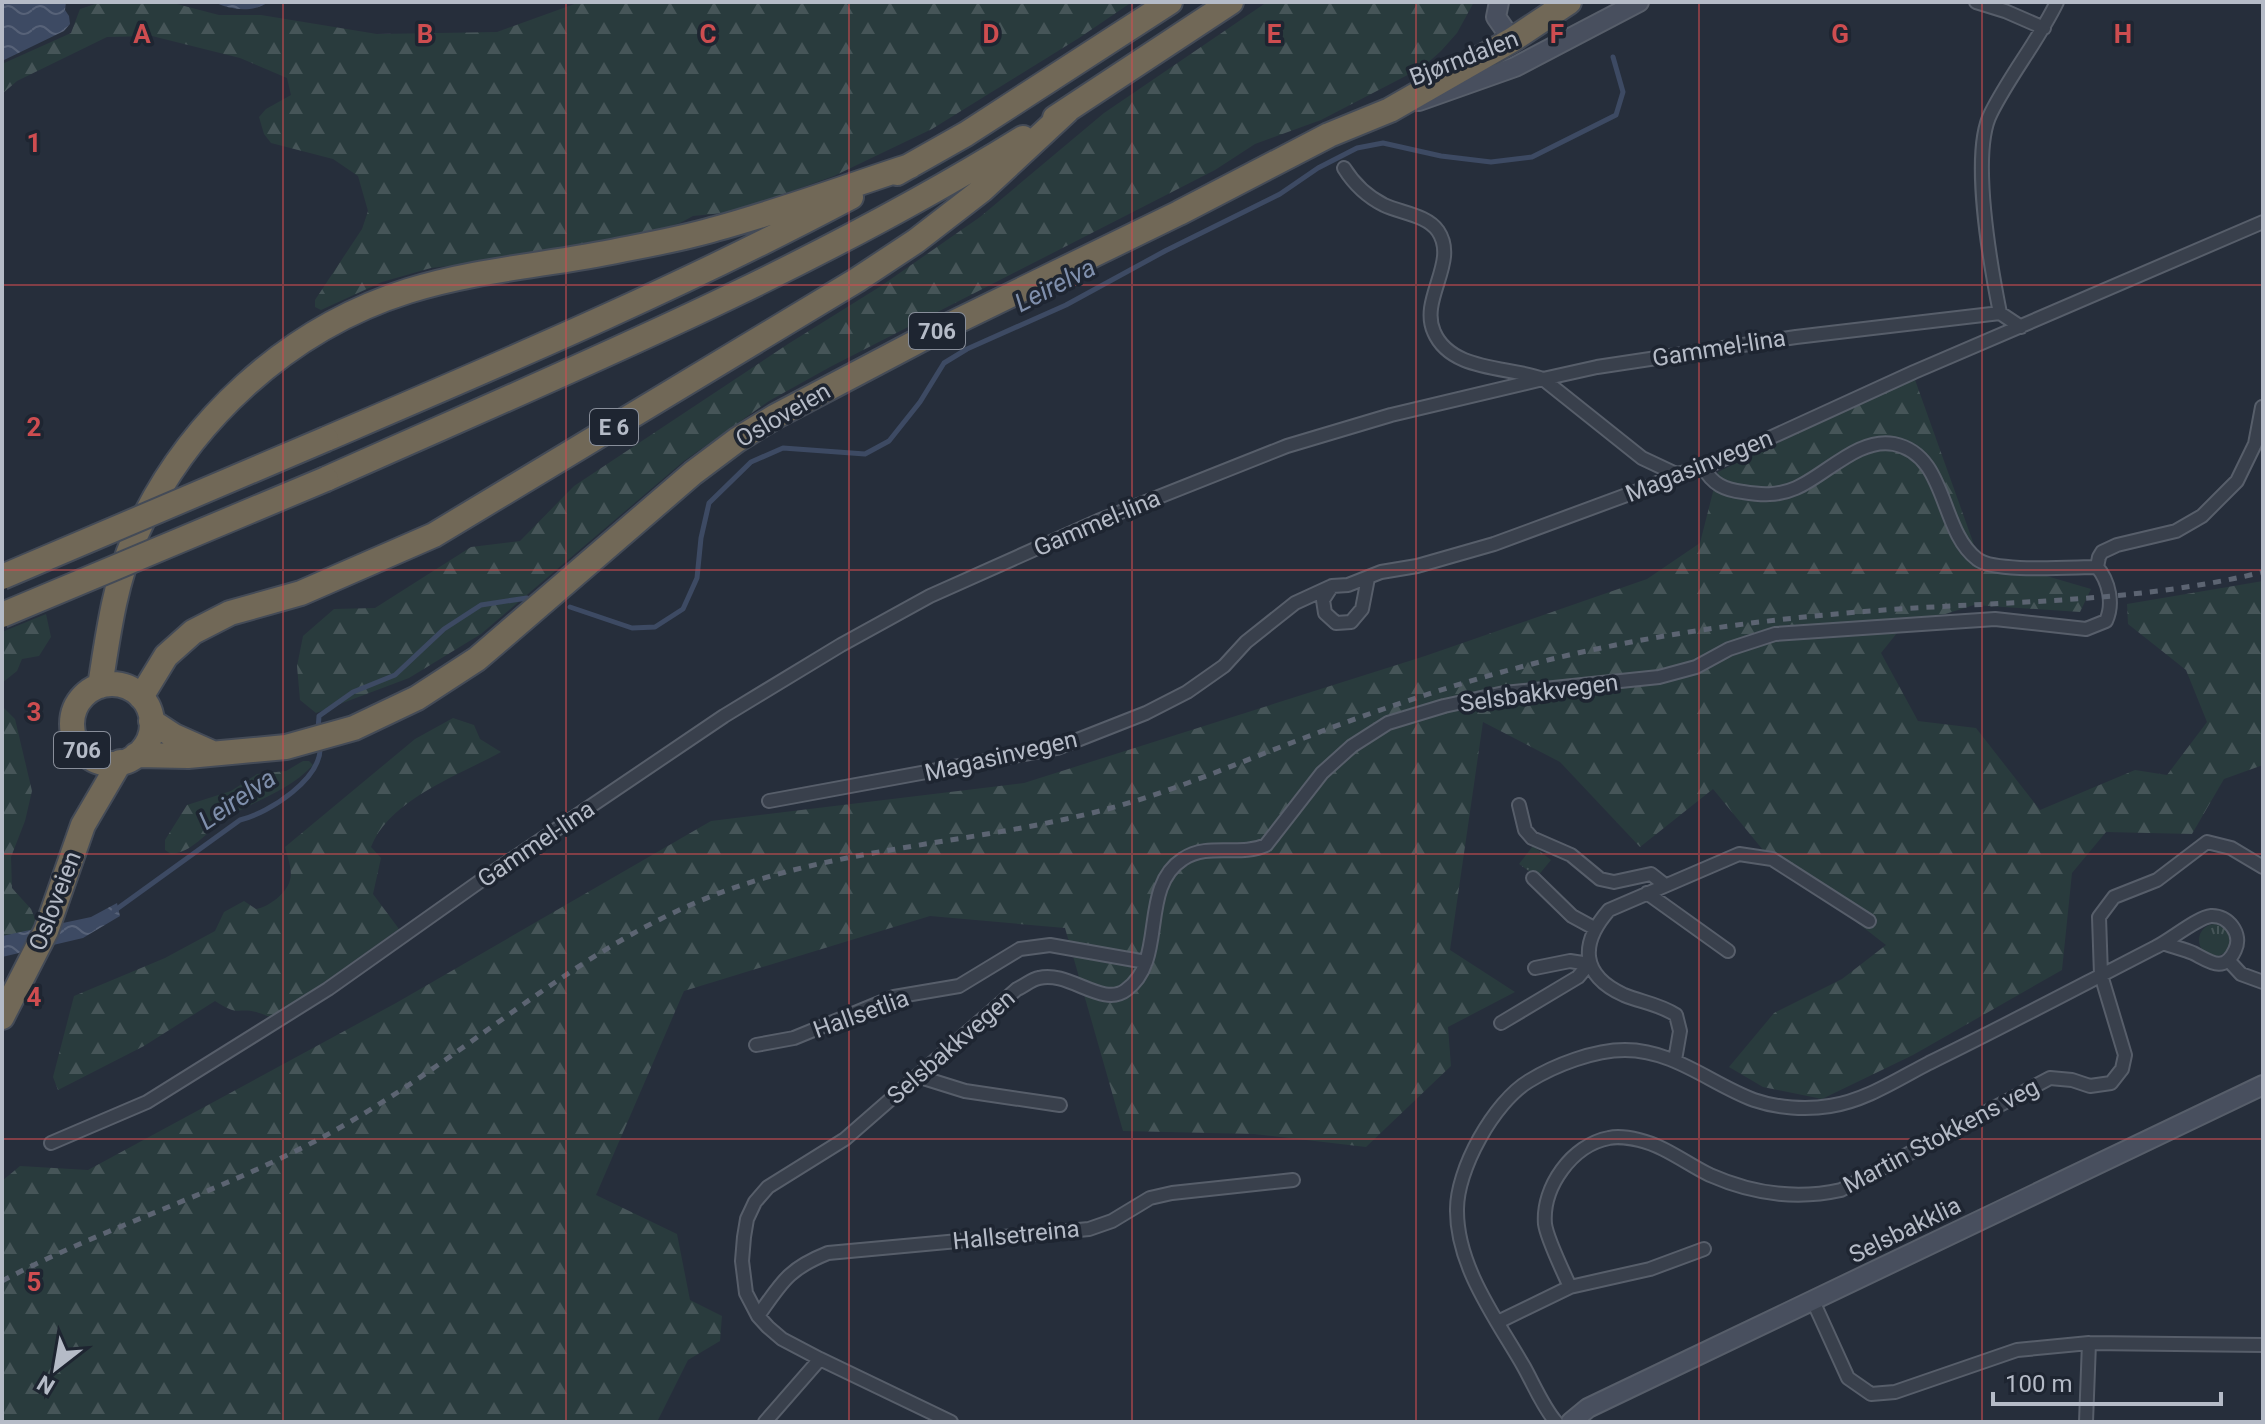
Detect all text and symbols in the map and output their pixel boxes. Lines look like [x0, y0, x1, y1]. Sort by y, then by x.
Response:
text: A [133, 19, 151, 49]
text: B [417, 19, 433, 49]
text: C [699, 19, 717, 49]
text: D [983, 19, 999, 49]
text: E [1267, 19, 1282, 49]
text: F [1550, 19, 1564, 49]
text: G [1831, 19, 1849, 49]
text: H [2114, 19, 2132, 49]
street label: Bjørndalen [1406, 24, 1522, 92]
text: 1 [27, 128, 41, 158]
water label: Leirelva [1010, 252, 1100, 318]
road number: 706 [909, 313, 965, 349]
street label: Gammel-lina [1650, 324, 1788, 372]
street label: Osloveien [731, 377, 835, 453]
road number: E 6 [590, 409, 638, 445]
text: 2 [27, 412, 41, 442]
street label: Magasinvegen [1622, 424, 1776, 508]
street label: Gammel-lina [1030, 484, 1164, 562]
street label: Selsbakkvegen [1458, 668, 1620, 718]
text: 3 [27, 697, 41, 727]
street label: Magasinvegen [922, 725, 1080, 787]
road number: 706 [54, 732, 110, 768]
water label: Leirelva [193, 762, 281, 836]
street label: Gammel-lina [472, 795, 600, 893]
street label: Osloveien [23, 847, 87, 955]
text: 4 [27, 982, 42, 1012]
street label: Hallsetlia [809, 984, 913, 1044]
street label: Selsbakkvegen [882, 984, 1020, 1110]
street label: Martin Stokkens veg [1839, 1073, 2043, 1199]
street label: Selsbakklia [1845, 1191, 1965, 1269]
street label: Hallsetreina [951, 1214, 1081, 1256]
text: 5 [27, 1267, 41, 1297]
north arrow [16, 1328, 96, 1408]
scale bar [1993, 1356, 2221, 1406]
text: N [33, 1370, 59, 1399]
text: 100 m [2005, 1370, 2072, 1398]

